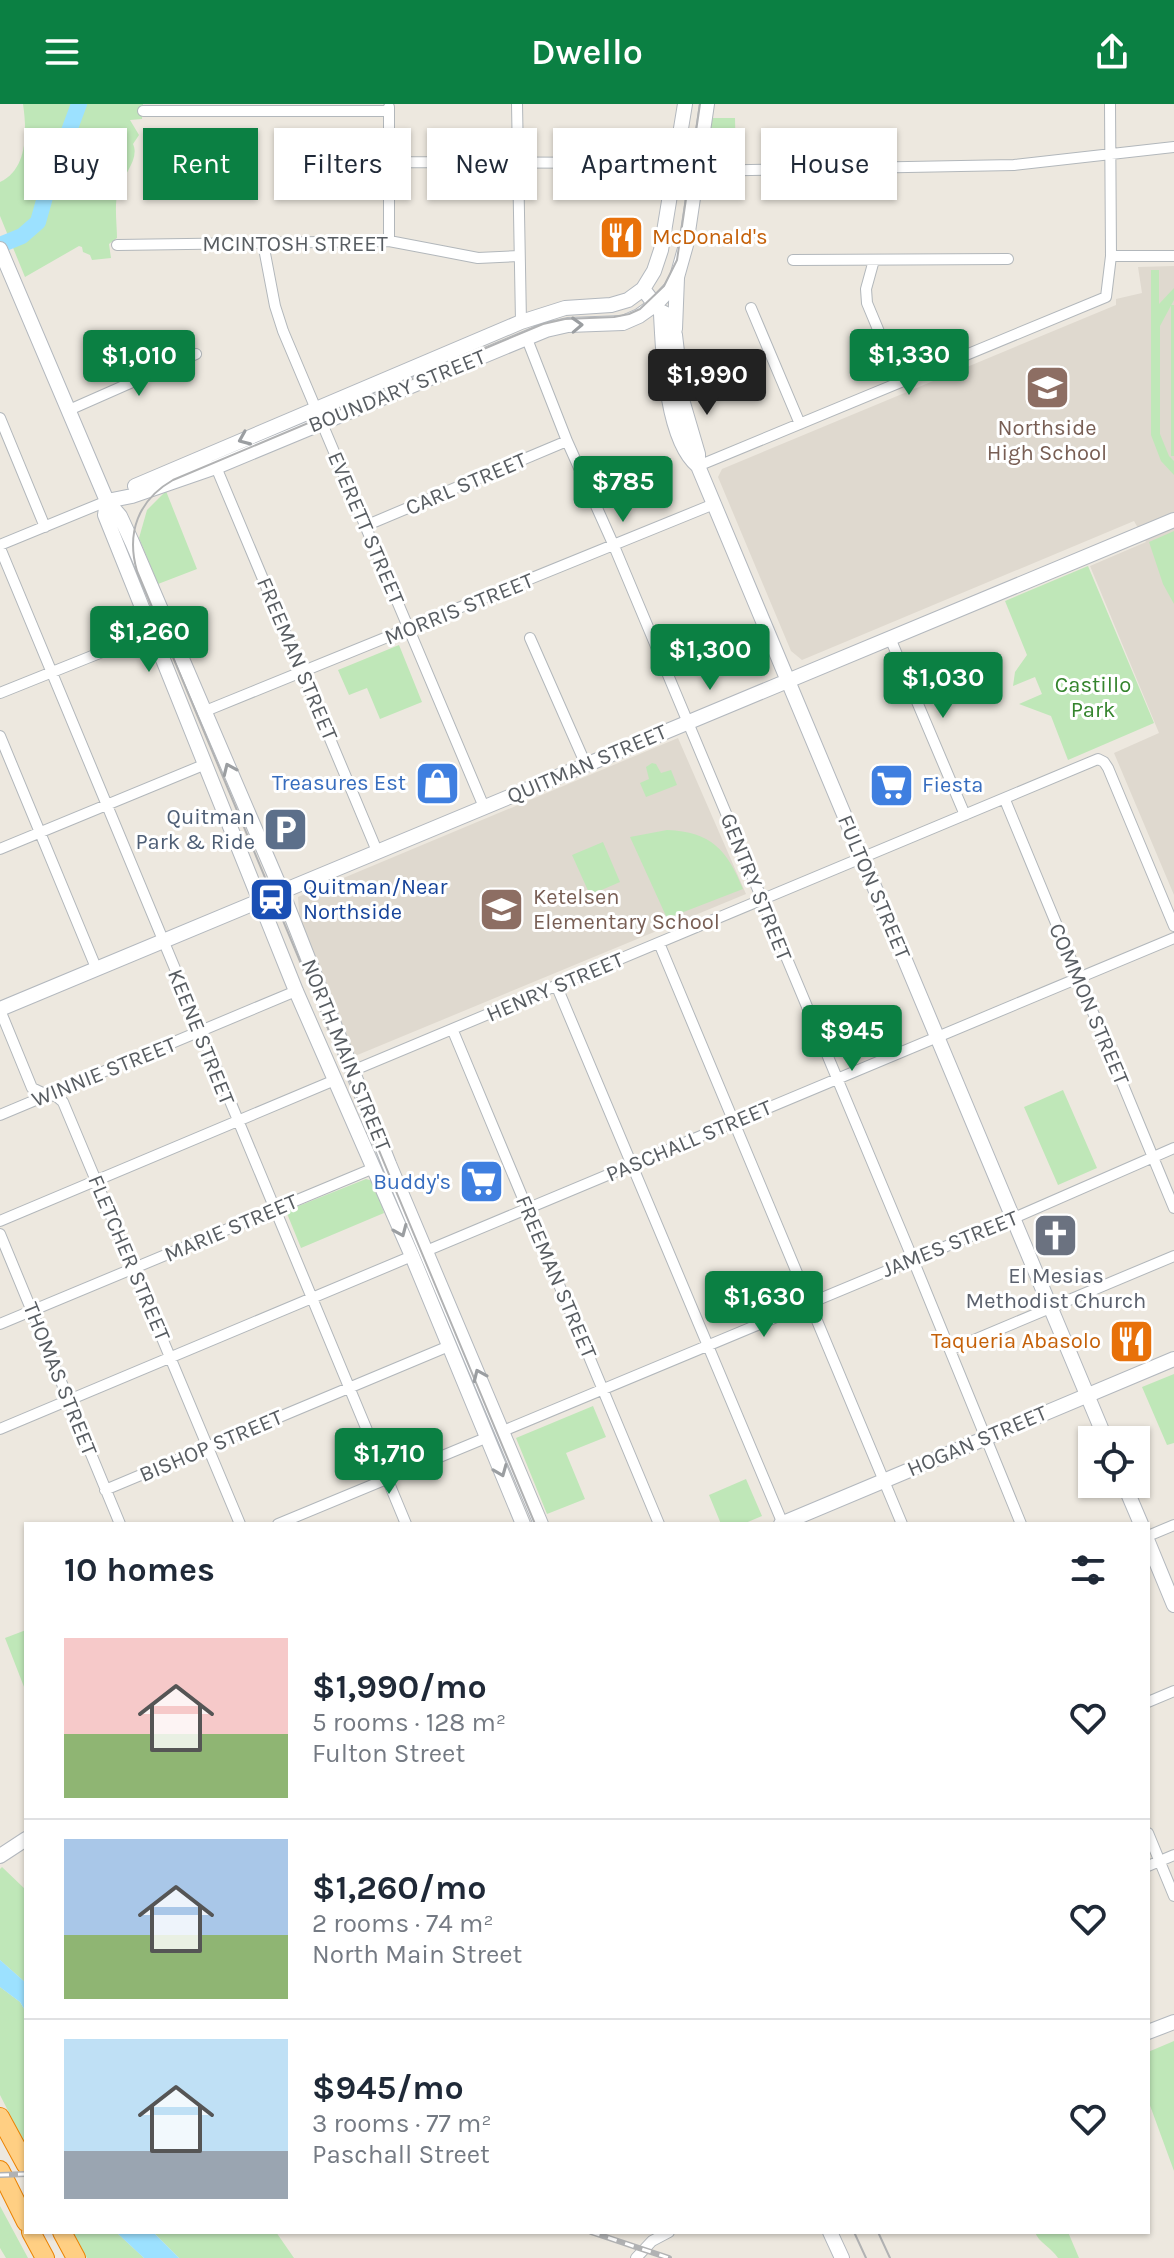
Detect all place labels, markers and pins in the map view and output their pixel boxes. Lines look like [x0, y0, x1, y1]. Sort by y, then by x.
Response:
restaurant icon: McDonald's [597, 213, 645, 261]
place label: McDonald's [652, 224, 768, 250]
pin: $1,330 [844, 329, 974, 397]
pin: $1,010 [74, 330, 204, 398]
pin: $1,990 [642, 349, 772, 417]
school or university icon: Northside High School [1023, 363, 1071, 411]
place label: Northside High School [987, 415, 1107, 466]
pin: $785 [576, 456, 670, 524]
pin: $1,260 [84, 606, 214, 674]
pin: $1,300 [645, 624, 775, 692]
pin: $1,030 [878, 652, 1008, 720]
shop icon: Treasures Est [413, 759, 461, 807]
supermarket icon: Fiesta [867, 761, 915, 809]
place label: Treasures Est [272, 770, 406, 796]
place label: Fiesta [922, 772, 983, 798]
place label: Quitman Park & Ride [135, 804, 255, 855]
parking icon: Quitman Park & Ride [262, 806, 310, 854]
place label: Quitman/Near Northside [303, 874, 447, 925]
station icon: Quitman/Near Northside [248, 876, 296, 924]
place label: Ketelsen Elementary School [533, 884, 720, 935]
school or university icon: Ketelsen Elementary School [478, 886, 526, 934]
pin: $945 [805, 1005, 899, 1073]
supermarket icon: Buddy's [458, 1158, 506, 1206]
place label: Buddy's [373, 1169, 451, 1195]
church icon: El Mesias Methodist Church [1032, 1211, 1080, 1259]
place label: El Mesias Methodist Church [966, 1263, 1146, 1314]
pin: $1,630 [699, 1271, 829, 1339]
restaurant icon: Taqueria Abasolo [1108, 1317, 1156, 1365]
place label: Taqueria Abasolo [931, 1328, 1101, 1354]
pin: $1,710 [324, 1428, 454, 1496]

